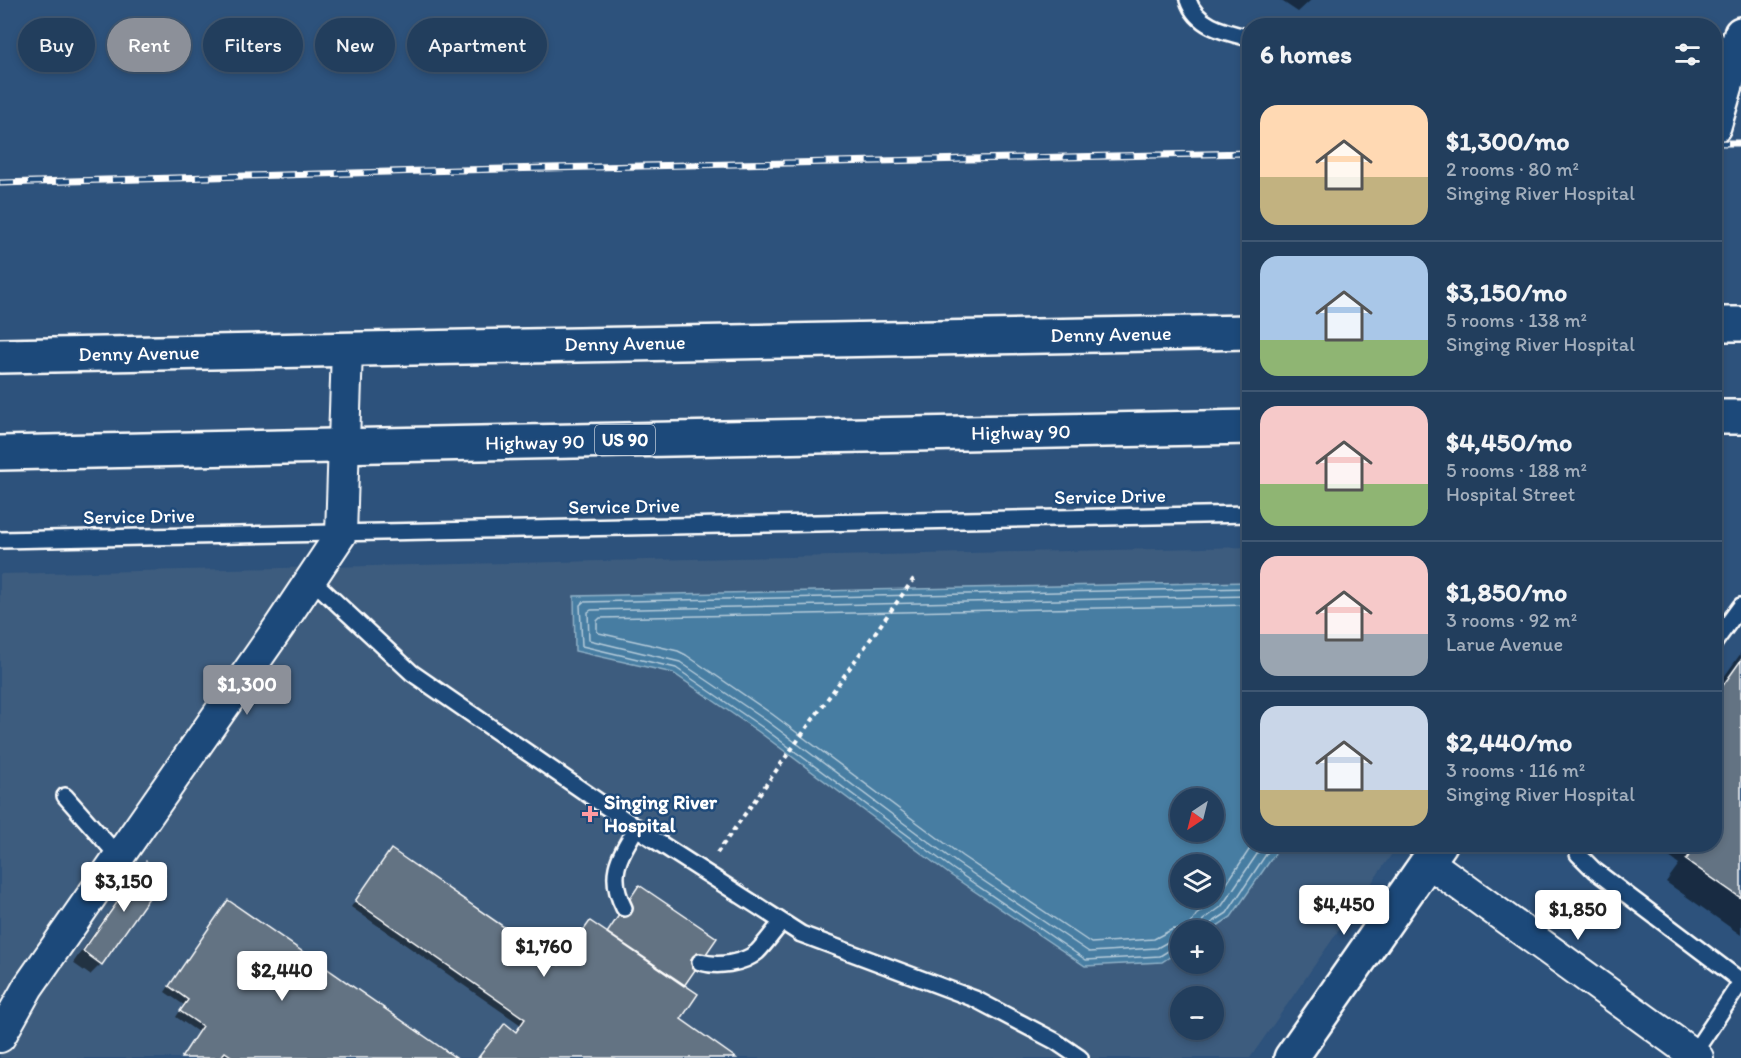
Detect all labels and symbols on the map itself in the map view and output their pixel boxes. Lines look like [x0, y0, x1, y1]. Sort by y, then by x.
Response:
street label: Denny Avenue [1050, 321, 1172, 347]
street label: Denny Avenue [564, 330, 686, 356]
street label: Denny Avenue [78, 340, 200, 366]
street label: Highway 90 [971, 419, 1071, 445]
road number: US 90 [595, 425, 655, 455]
street label: Highway 90 [485, 429, 585, 455]
street label: Service Drive [1054, 483, 1166, 509]
street label: Service Drive [568, 493, 680, 519]
street label: Service Drive [83, 503, 195, 529]
pin: $1,300 [198, 665, 296, 716]
north arrow [1170, 788, 1224, 842]
place label: Singing River Hospital [604, 790, 718, 838]
marker: Singing River Hospital [581, 805, 599, 823]
pin: $3,150 [75, 862, 173, 913]
pin: $4,450 [1295, 885, 1393, 936]
pin: $1,850 [1529, 890, 1627, 941]
pin: $1,760 [495, 927, 593, 978]
pin: $2,440 [233, 951, 331, 1002]

